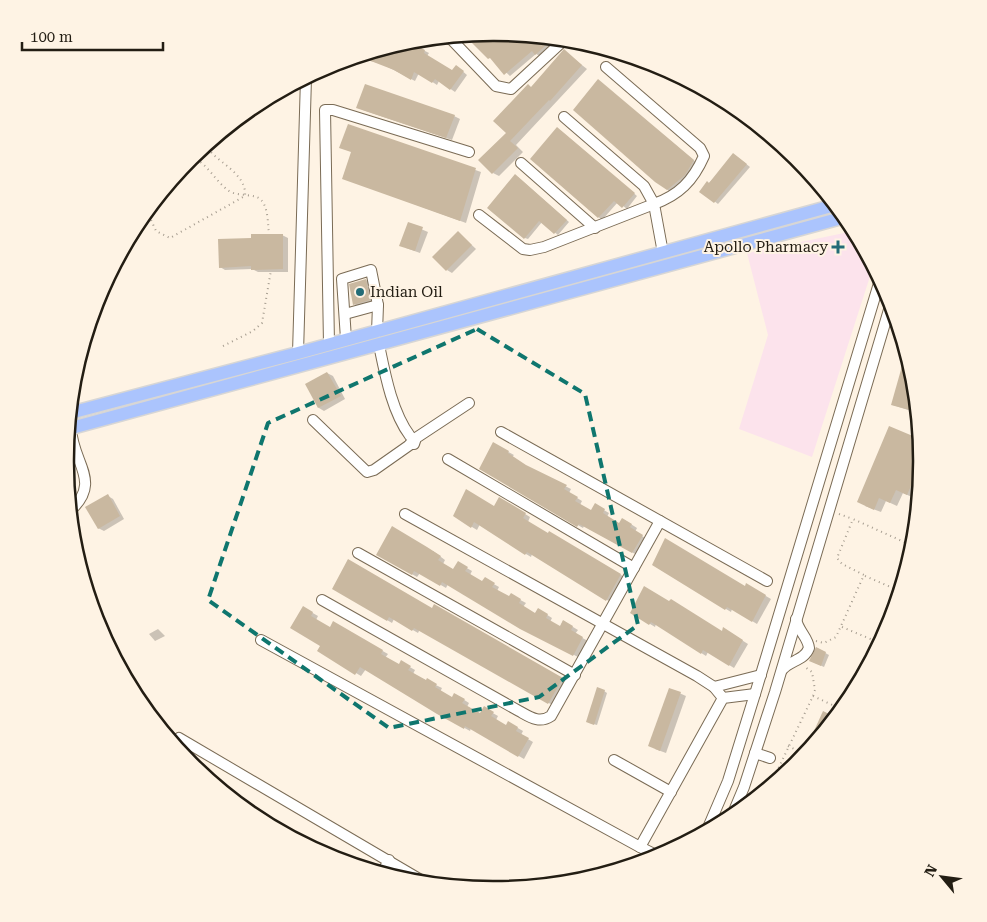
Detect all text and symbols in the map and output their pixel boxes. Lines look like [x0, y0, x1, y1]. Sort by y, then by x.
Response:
scale bar [22, 20, 164, 52]
text: 100 m [30, 28, 73, 46]
place label: Apollo Pharmacy [704, 238, 828, 256]
marker: Apollo Pharmacy [832, 241, 844, 253]
place label: Indian Oil [370, 283, 443, 301]
marker: Indian Oil [354, 286, 366, 298]
north arrow [917, 852, 967, 902]
text: N [921, 862, 940, 879]

